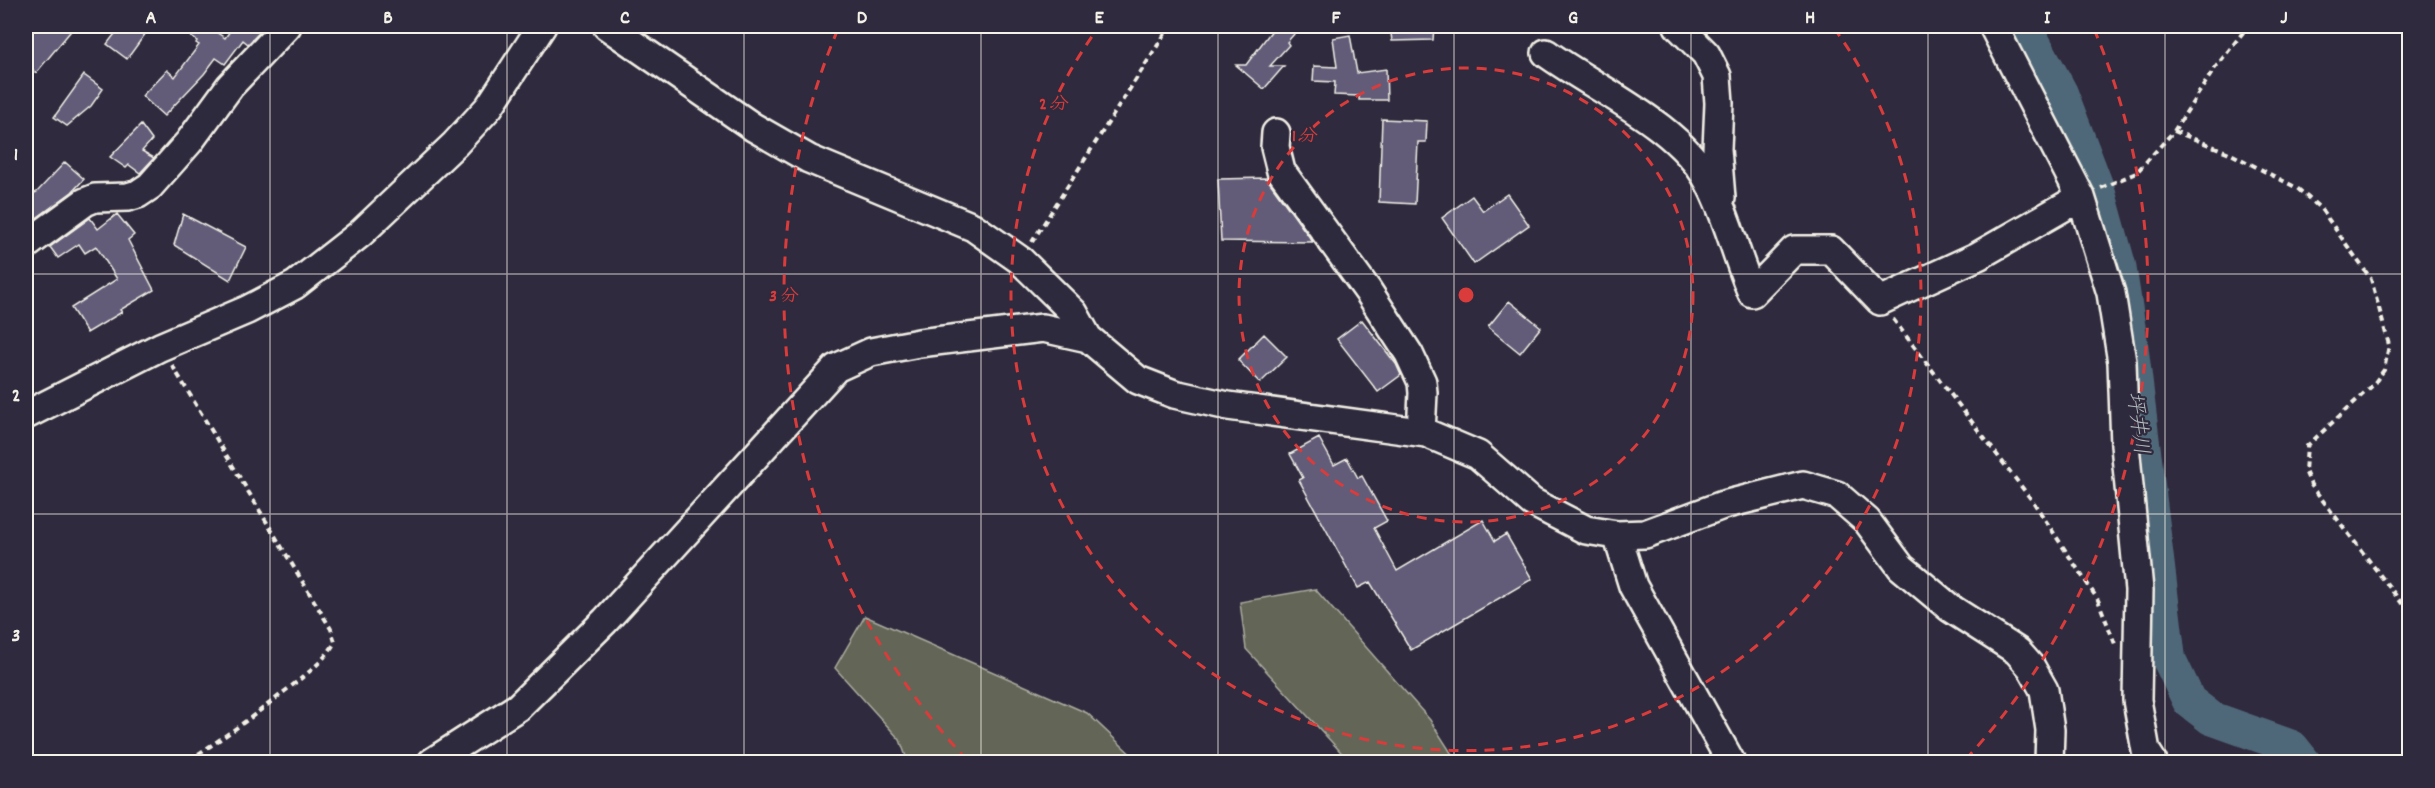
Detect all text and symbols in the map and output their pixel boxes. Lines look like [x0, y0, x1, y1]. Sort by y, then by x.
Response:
text: A [146, 5, 157, 33]
text: B [383, 5, 393, 33]
text: C [620, 5, 630, 33]
text: D [857, 5, 868, 33]
text: E [1094, 5, 1104, 33]
text: F [1332, 5, 1342, 33]
text: G [1568, 5, 1578, 33]
text: H [1805, 5, 1815, 33]
text: I [2044, 5, 2051, 33]
text: J [2280, 5, 2288, 33]
text: 2 分 [1039, 93, 1069, 118]
text: 1 分 [1292, 125, 1318, 150]
text: 1 [14, 142, 18, 170]
text: 3 分 [769, 285, 799, 310]
centre of rings [1456, 285, 1476, 305]
text: 2 [12, 383, 20, 411]
water label: 坪井川 [2117, 390, 2155, 456]
text: 3 [12, 623, 20, 651]

